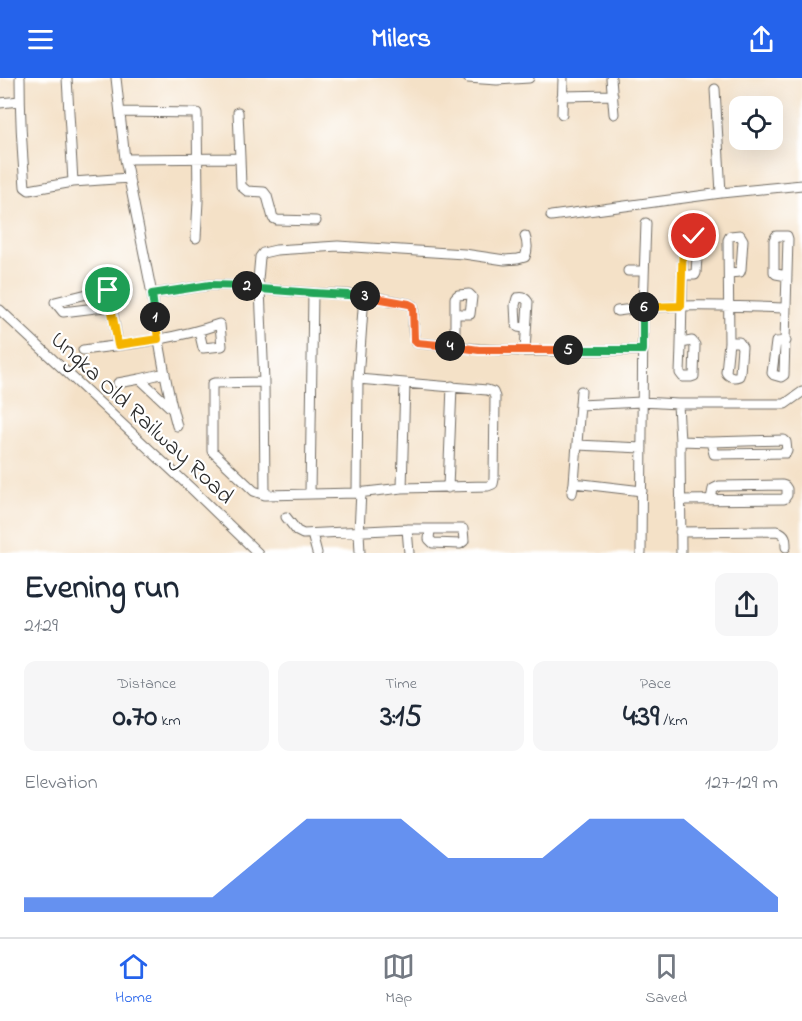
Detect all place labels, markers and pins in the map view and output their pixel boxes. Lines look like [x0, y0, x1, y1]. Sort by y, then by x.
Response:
pin [668, 210, 719, 261]
pin [82, 264, 133, 315]
pin: 2 [232, 271, 262, 301]
pin: 3 [350, 281, 380, 311]
pin: 6 [629, 292, 659, 322]
pin: 1 [140, 302, 170, 332]
pin: 4 [435, 331, 465, 361]
pin: 5 [553, 335, 583, 365]

